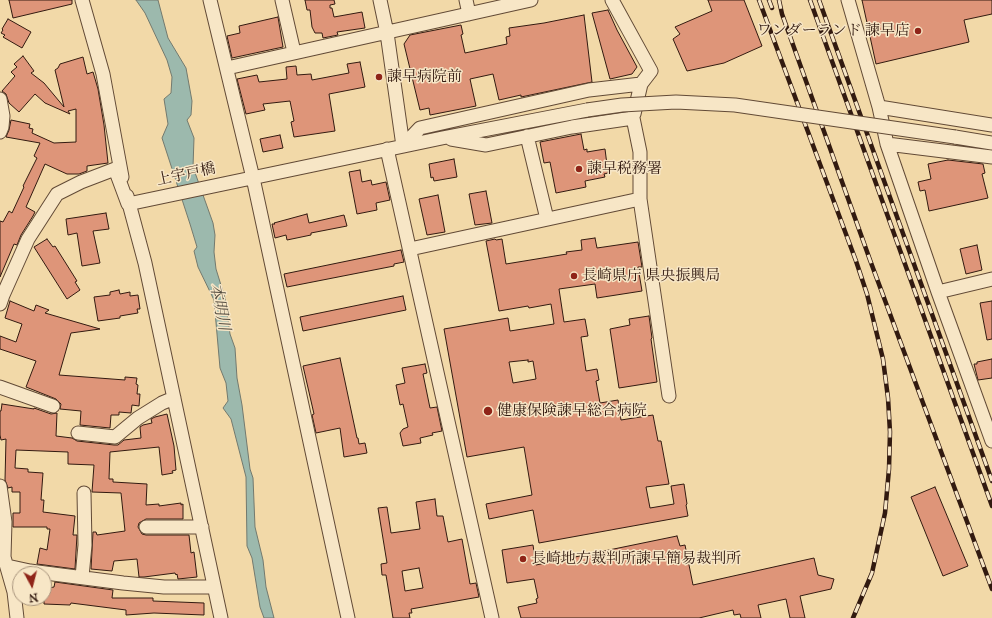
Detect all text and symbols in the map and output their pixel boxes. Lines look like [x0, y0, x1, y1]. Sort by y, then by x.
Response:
place label: ワンダーランド 諫早店 [757, 22, 910, 40]
marker: ワンダーランド 諫早店 [913, 26, 923, 36]
place label: 諫早病院前 [387, 68, 462, 86]
marker: 諫早病院前 [374, 72, 384, 82]
street label: 上宇戸橋 [155, 160, 217, 190]
place label: 諫早税務署 [587, 160, 662, 178]
marker: 諫早税務署 [574, 164, 584, 174]
place label: 長崎県庁 県央振興局 [582, 267, 720, 285]
marker: 長崎県庁 県央振興局 [569, 271, 579, 281]
water label: 本明川 [205, 282, 233, 332]
place label: 健康保険諫早総合病院 [497, 402, 647, 420]
marker: 健康保険諫早総合病院 [482, 405, 494, 417]
place label: 長崎地方裁判所諫早簡易裁判所 [531, 550, 741, 568]
marker: 長崎地方裁判所諫早簡易裁判所 [518, 554, 528, 564]
north arrow [12, 566, 52, 606]
text: N [28, 590, 39, 604]

